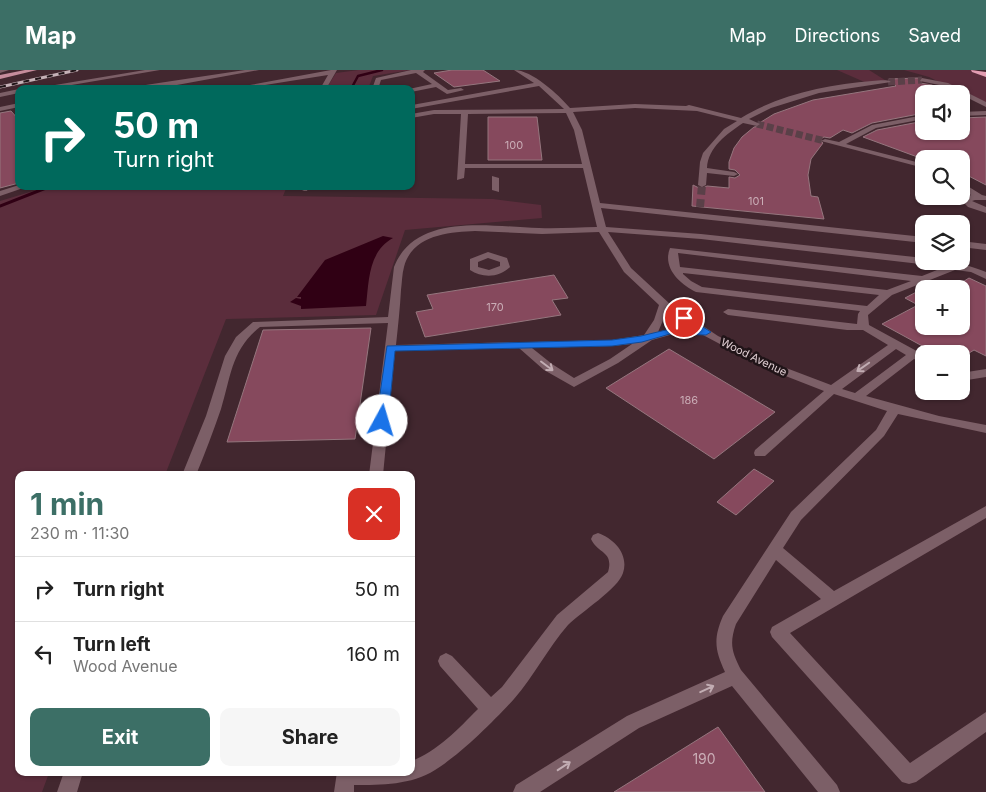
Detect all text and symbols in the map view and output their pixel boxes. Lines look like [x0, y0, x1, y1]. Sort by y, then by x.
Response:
text: Map [25, 21, 76, 50]
text: Map [729, 25, 767, 46]
text: Directions [795, 25, 880, 46]
text: Saved [908, 25, 961, 46]
map controls [915, 85, 970, 400]
button: sound [915, 85, 970, 140]
text: 50 m [113, 104, 199, 146]
icon: right [30, 105, 95, 170]
house number: 100 [505, 138, 523, 152]
text: Turn right [113, 146, 214, 172]
button: search [915, 150, 970, 205]
house number: 101 [748, 194, 764, 208]
button: layers [915, 215, 970, 270]
button: + [915, 280, 970, 335]
pin [663, 297, 705, 339]
house number: 170 [486, 300, 504, 314]
icon: arrive [670, 304, 698, 332]
street label: Wood Avenue [719, 335, 789, 379]
button: − [915, 345, 970, 400]
one-way arrow [540, 360, 553, 371]
one-way arrow [856, 362, 870, 372]
house number: 186 [680, 393, 698, 407]
position arrow [355, 394, 407, 446]
text: 1 min [30, 486, 104, 522]
button: close [348, 488, 400, 540]
text: 230 m · 11:30 [30, 523, 129, 543]
icon: right [30, 575, 58, 603]
text: Turn right [73, 578, 164, 601]
text: 50 m [354, 578, 400, 601]
text: Turn left [73, 633, 151, 656]
icon: left [30, 640, 58, 668]
text: 160 m [347, 643, 400, 666]
text: Wood Avenue [73, 656, 178, 676]
one-way arrow [699, 684, 714, 694]
button: Exit [30, 708, 210, 766]
button: Share [220, 708, 400, 766]
house number: 190 [692, 750, 716, 767]
one-way arrow [557, 760, 571, 770]

